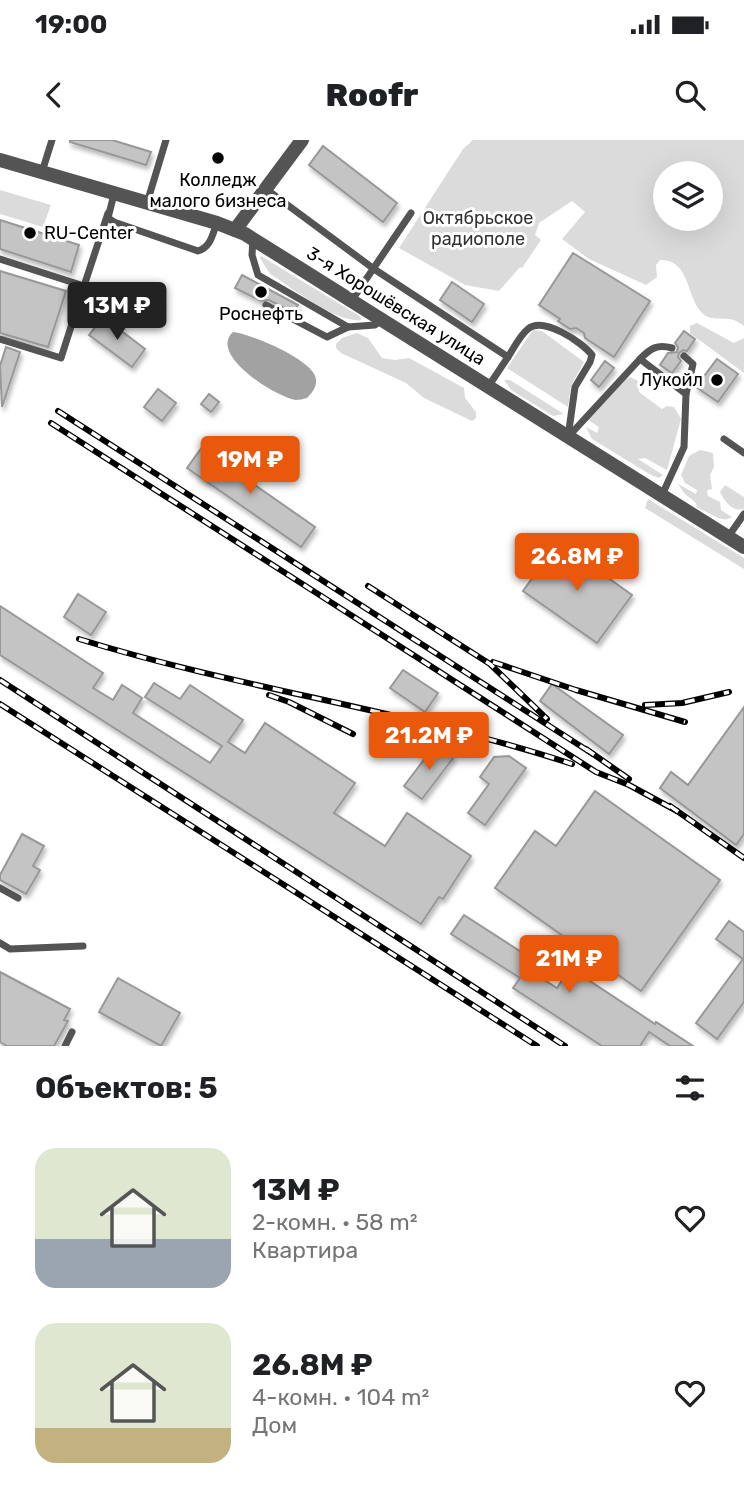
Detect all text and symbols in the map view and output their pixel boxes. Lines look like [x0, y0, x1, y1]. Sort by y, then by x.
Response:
text: 19:00 [35, 9, 108, 40]
icon: back [35, 76, 73, 114]
text: Roofr [326, 76, 418, 114]
icon: search [671, 76, 709, 114]
marker: Колледж малого бизнеса [210, 150, 226, 166]
map controls [653, 161, 723, 231]
button: layers [653, 161, 723, 231]
place label: Колледж малого бизнеса [150, 169, 286, 212]
park label: Октябрьское радиополе [423, 207, 533, 250]
place label: RU-Center [44, 222, 134, 244]
marker: RU-Center [22, 225, 38, 241]
street label: 3-я Хорошёвская улица [303, 242, 489, 370]
pin: 13M ₽ [68, 282, 166, 342]
marker: Роснефть [253, 284, 269, 300]
text: 13M ₽ [83, 291, 151, 319]
place label: Роснефть [219, 303, 303, 325]
place label: Лукойл [639, 369, 703, 391]
marker: Лукойл [709, 372, 725, 388]
pin: 19M ₽ [201, 436, 299, 496]
text: 19M ₽ [217, 445, 283, 473]
pin: 26.8M ₽ [512, 533, 642, 593]
text: 26.8M ₽ [531, 542, 623, 570]
pin: 21.2M ₽ [364, 712, 494, 772]
text: 21.2M ₽ [385, 721, 473, 749]
pin: 21M ₽ [520, 936, 618, 995]
text: 21M ₽ [536, 944, 602, 972]
icon: filters [671, 1069, 709, 1107]
text: Объектов: 5 [35, 1070, 218, 1106]
text: 13M ₽ [252, 1172, 340, 1208]
icon: home [91, 1176, 175, 1260]
icon: heart [671, 1199, 709, 1237]
text: 2-комн. · 58 m² [252, 1208, 418, 1236]
text: Квартира [252, 1236, 358, 1264]
text: 26.8M ₽ [252, 1347, 373, 1383]
icon: home [91, 1351, 175, 1435]
icon: heart [671, 1374, 709, 1412]
text: 4-комн. · 104 m² [252, 1383, 429, 1411]
text: Дом [252, 1411, 297, 1439]

